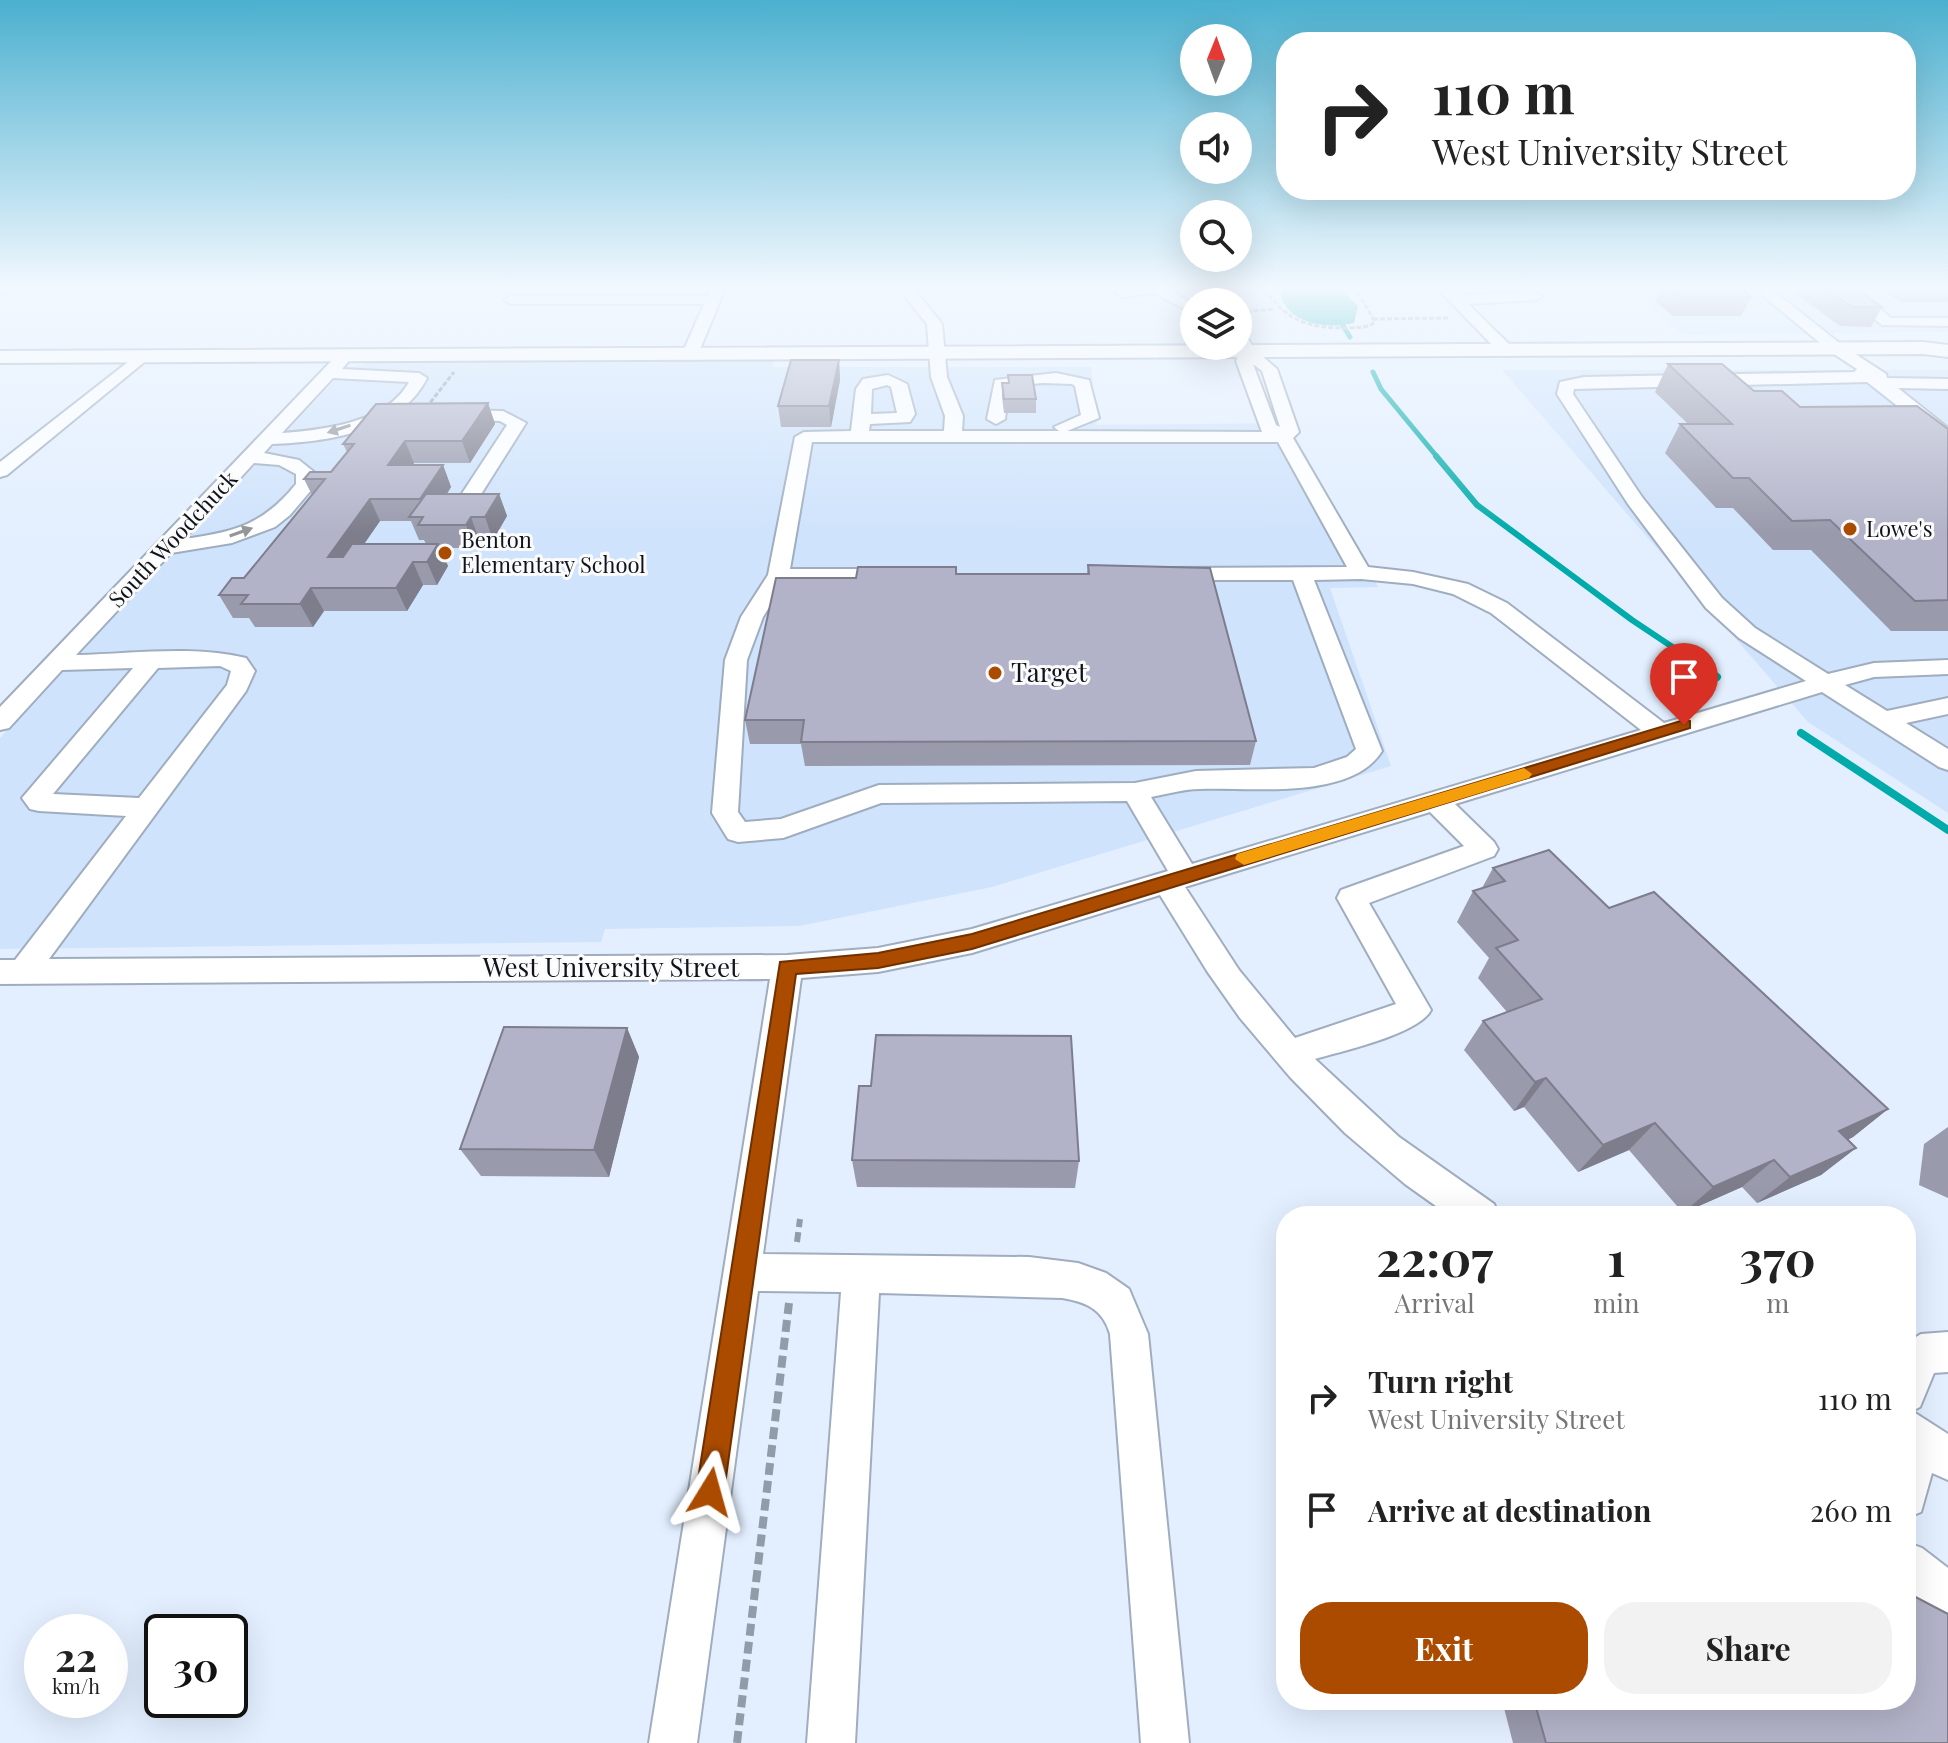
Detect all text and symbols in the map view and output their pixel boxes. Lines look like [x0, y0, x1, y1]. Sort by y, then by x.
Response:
north arrow [1180, 24, 1252, 96]
map controls [1180, 24, 1252, 360]
text: 110 m [1432, 54, 1575, 129]
icon: right [1300, 64, 1404, 168]
button: sound [1180, 112, 1252, 184]
text: West University Street [1432, 126, 1787, 174]
button: search [1180, 200, 1252, 272]
button: layers [1180, 288, 1252, 360]
one-way arrow [327, 423, 351, 435]
street label: South Woodchuck [101, 463, 243, 613]
place label: Lowe's [1866, 513, 1932, 543]
marker: Lowe's [1841, 520, 1859, 538]
place label: Benton Elementary School [461, 524, 646, 579]
one-way arrow [229, 526, 253, 538]
marker: Benton Elementary School [436, 544, 454, 562]
pin [1650, 643, 1718, 725]
place label: Target [1011, 654, 1088, 689]
icon: arrive [1662, 655, 1706, 699]
marker: Target [986, 664, 1004, 682]
street label: West University Street [482, 949, 740, 984]
text: 22:07 [1376, 1225, 1493, 1289]
text: 1 [1607, 1225, 1626, 1289]
text: 370 [1740, 1225, 1816, 1289]
text: Arrival [1395, 1285, 1475, 1320]
text: min [1593, 1285, 1639, 1320]
text: m [1766, 1285, 1789, 1320]
text: Turn right [1368, 1361, 1513, 1401]
icon: right [1300, 1376, 1344, 1420]
text: 110 m [1818, 1378, 1892, 1418]
text: West University Street [1368, 1401, 1625, 1436]
position arrow [668, 1450, 752, 1534]
icon: arrive [1300, 1488, 1344, 1532]
text: Arrive at destination [1368, 1490, 1651, 1530]
text: 260 m [1810, 1490, 1892, 1530]
button: Exit [1300, 1602, 1588, 1694]
button: Share [1604, 1602, 1892, 1694]
speed limit sign: 30 [144, 1614, 248, 1718]
text: 22 [55, 1629, 97, 1682]
text: km/h [52, 1672, 100, 1699]

